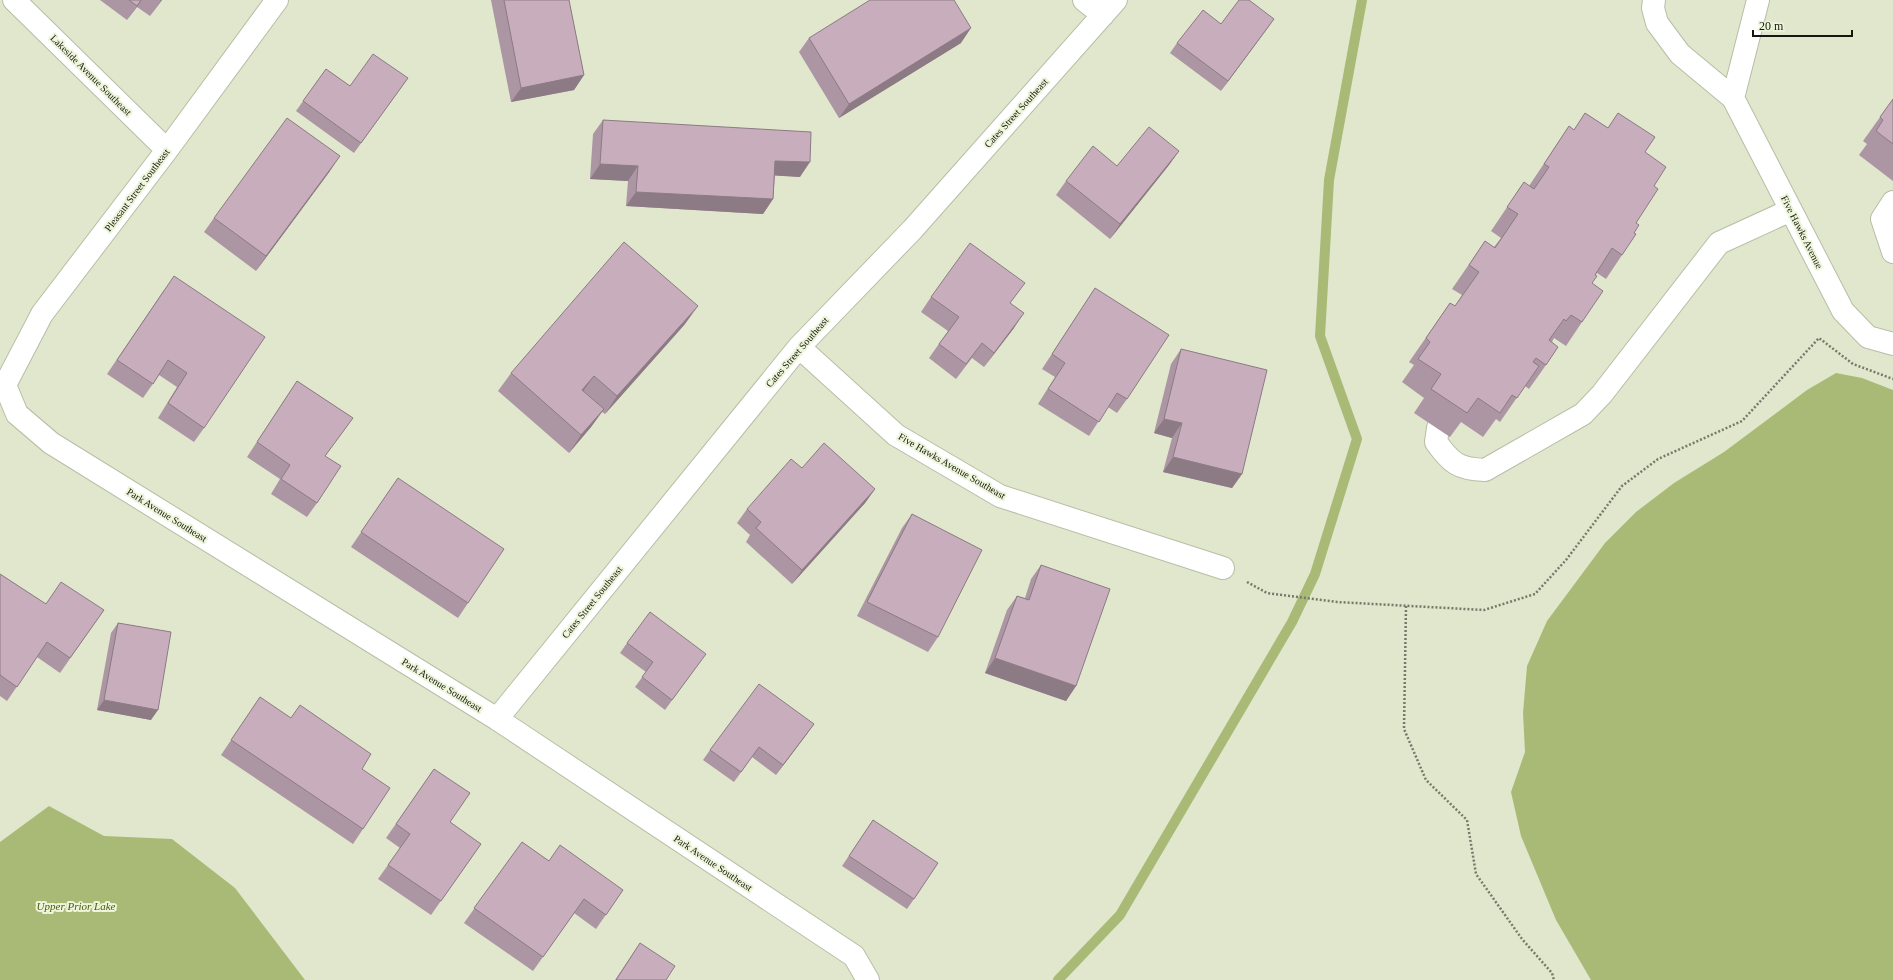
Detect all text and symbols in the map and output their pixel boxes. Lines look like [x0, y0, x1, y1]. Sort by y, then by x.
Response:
scale bar [1753, 12, 1852, 38]
text: 20 m [1759, 19, 1784, 33]
street label: Lakeside Avenue Southeast [48, 32, 134, 118]
street label: Cates Street Southeast [982, 76, 1050, 150]
street label: Pleasant Street Southeast [102, 146, 172, 233]
street label: Five Hawks Avenue [1779, 194, 1825, 271]
street label: Cates Street Southeast [764, 314, 831, 389]
street label: Five Hawks Avenue Southeast [897, 431, 1008, 501]
street label: Park Avenue Southeast [125, 486, 209, 544]
street label: Cates Street Southeast [560, 564, 625, 640]
street label: Park Avenue Southeast [400, 656, 484, 714]
street label: Park Avenue Southeast [672, 833, 754, 893]
water label: Upper Prior Lake [37, 900, 116, 912]

